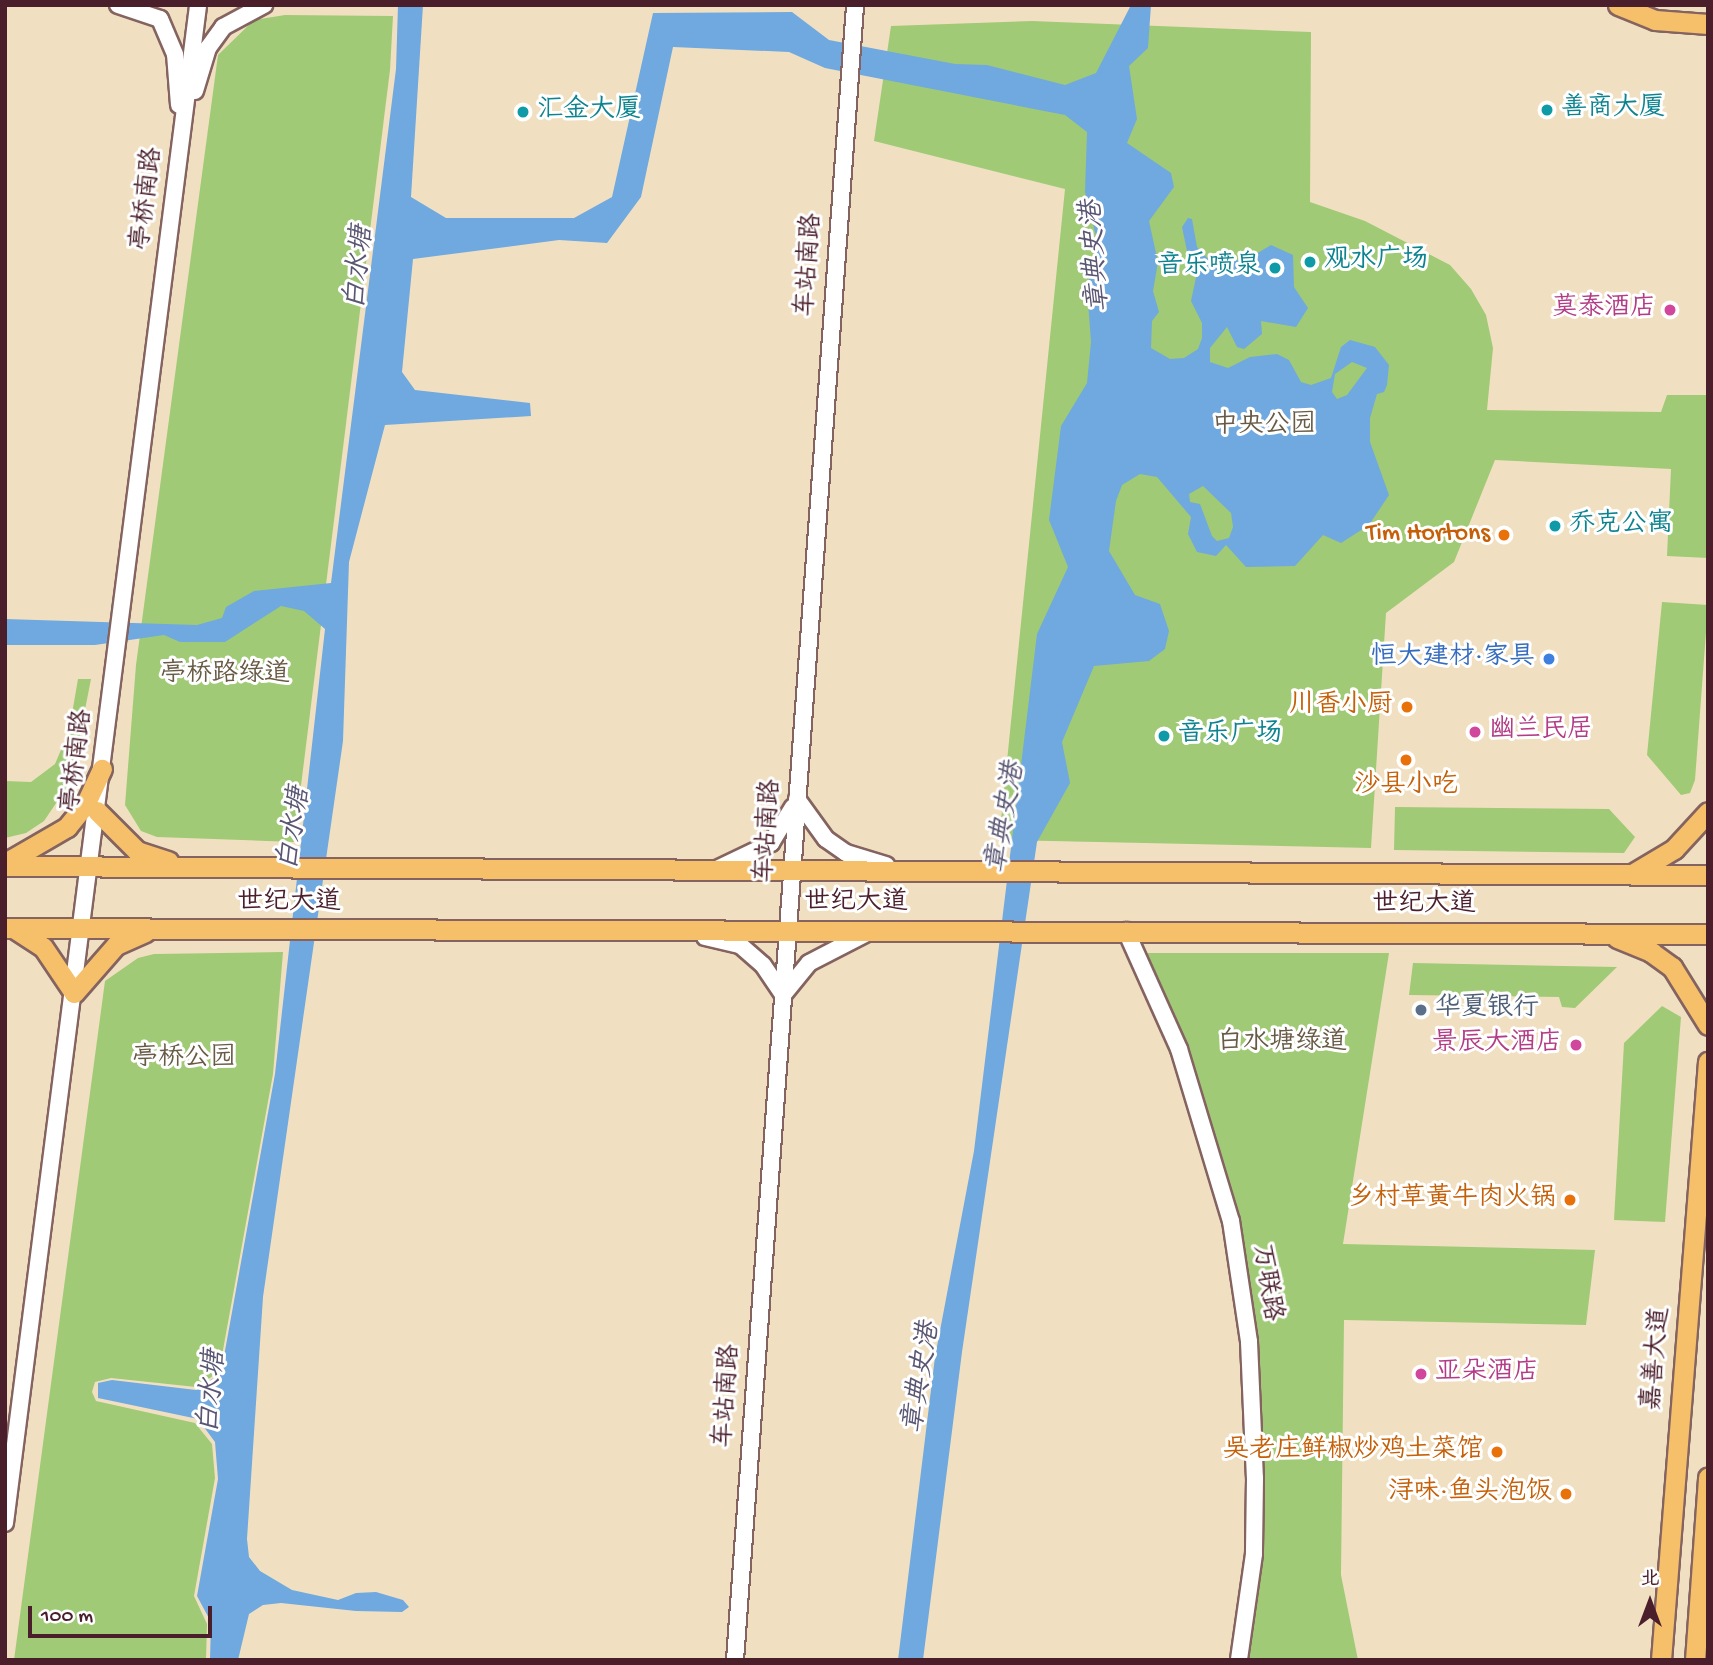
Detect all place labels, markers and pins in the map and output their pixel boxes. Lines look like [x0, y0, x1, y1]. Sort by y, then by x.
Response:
place label: 善商大厦 [1561, 94, 1665, 126]
place label: 汇金大厦 [537, 96, 641, 128]
marker: 善商大厦 [1539, 102, 1555, 118]
marker: 汇金大厦 [515, 104, 531, 120]
place label: 观水广场 [1324, 246, 1428, 278]
place label: 音乐喷泉 [1157, 252, 1261, 284]
marker: 观水广场 [1302, 254, 1318, 270]
marker: 音乐喷泉 [1267, 260, 1283, 276]
place label: 莫泰酒店 [1552, 294, 1656, 326]
marker: 莫泰酒店 [1662, 302, 1678, 318]
place label: 乔克公寓 [1569, 510, 1673, 542]
marker: 乔克公寓 [1547, 518, 1563, 534]
place label: Tim Hortons [1366, 519, 1490, 551]
marker: Tim Hortons [1496, 527, 1512, 543]
place label: 恒大建材·家具 [1371, 643, 1535, 675]
marker: 恒大建材·家具 [1541, 651, 1557, 667]
place label: 川香小厨 [1289, 691, 1393, 723]
marker: 川香小厨 [1399, 699, 1415, 715]
place label: 幽兰民居 [1489, 716, 1593, 748]
place label: 音乐广场 [1178, 720, 1282, 752]
marker: 幽兰民居 [1467, 724, 1483, 740]
marker: 音乐广场 [1156, 728, 1172, 744]
marker: 沙县小吃 [1398, 752, 1414, 768]
place label: 沙县小吃 [1354, 771, 1458, 803]
place label: 华夏银行 [1435, 994, 1539, 1026]
marker: 华夏银行 [1413, 1002, 1429, 1018]
place label: 景辰大酒店 [1432, 1029, 1562, 1061]
marker: 景辰大酒店 [1568, 1037, 1584, 1053]
place label: 乡村草黄牛肉火锅 [1348, 1184, 1556, 1216]
marker: 乡村草黄牛肉火锅 [1562, 1192, 1578, 1208]
place label: 亚朵酒店 [1435, 1358, 1539, 1390]
marker: 亚朵酒店 [1413, 1366, 1429, 1382]
place label: 吴老庄鲜椒炒鸡土菜馆 [1223, 1436, 1483, 1468]
marker: 吴老庄鲜椒炒鸡土菜馆 [1489, 1444, 1505, 1460]
place label: 浔味·鱼头泡饭 [1388, 1478, 1552, 1510]
marker: 浔味·鱼头泡饭 [1558, 1486, 1574, 1502]

